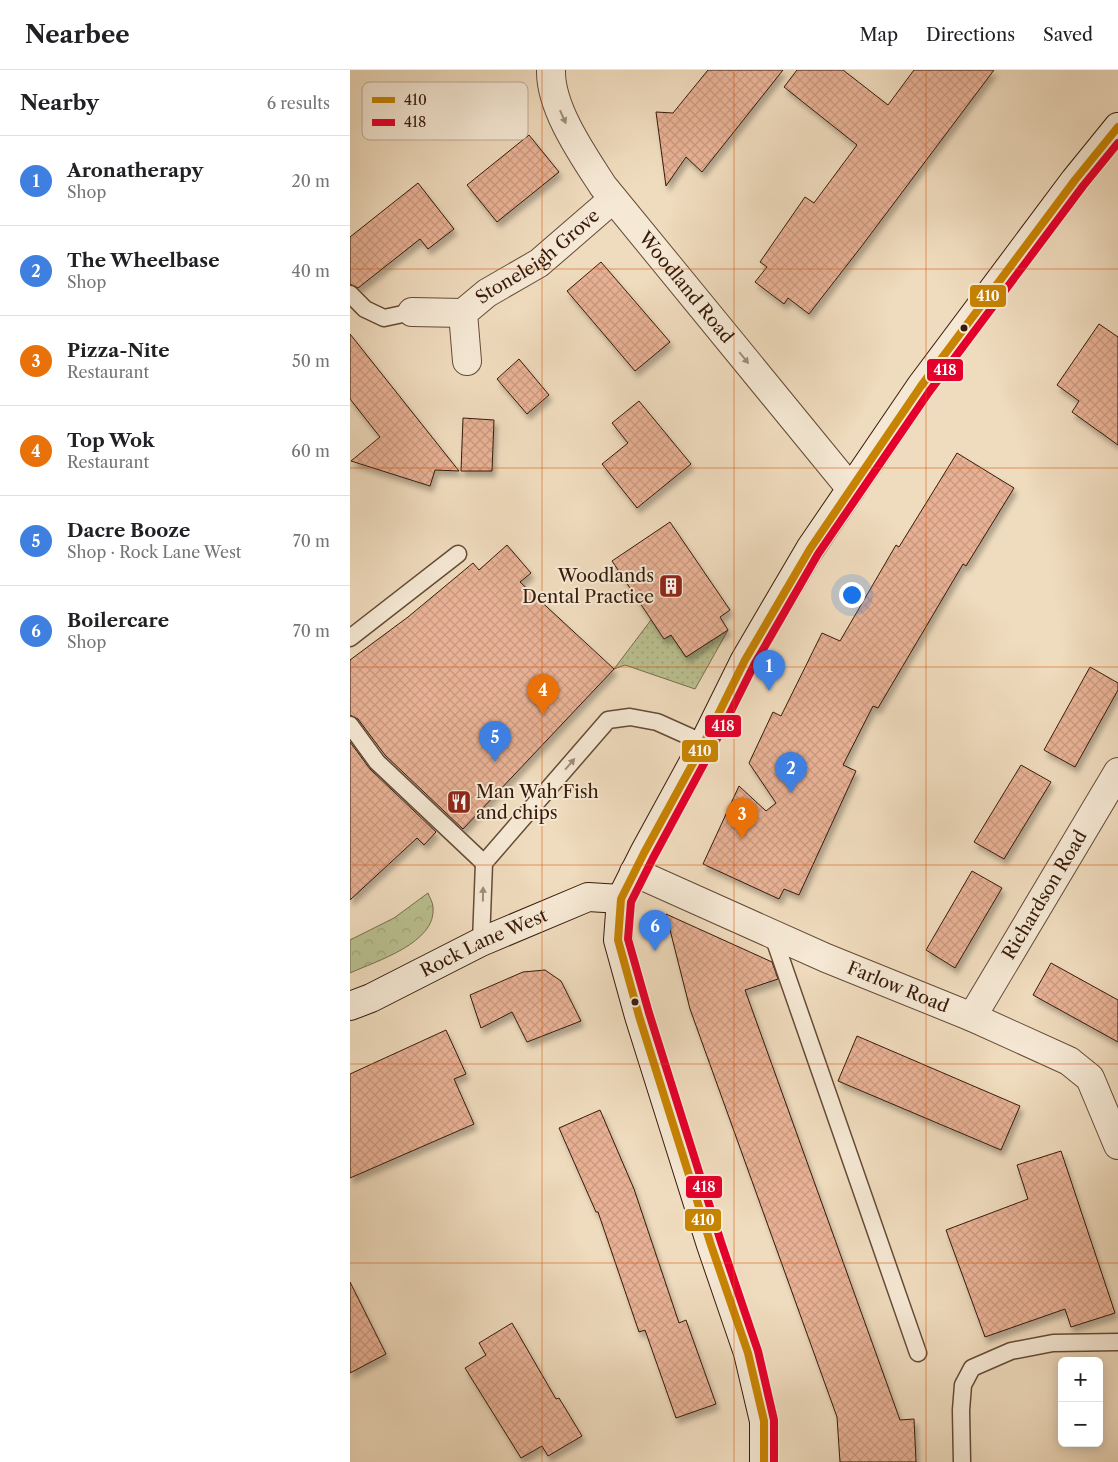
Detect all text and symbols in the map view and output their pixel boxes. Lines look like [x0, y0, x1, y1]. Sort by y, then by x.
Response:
text: Nearbee [25, 20, 130, 49]
text: Map [859, 24, 898, 46]
text: Directions [926, 24, 1015, 46]
text: Saved [1043, 24, 1093, 46]
legend [362, 82, 528, 140]
text: Nearby [20, 90, 99, 115]
text: 410 [404, 91, 427, 109]
text: 6 results [267, 93, 330, 113]
one-way arrow [560, 110, 568, 124]
text: 418 [404, 113, 426, 131]
text: Aronatherapy [67, 159, 203, 182]
text: 1 [32, 171, 40, 191]
text: 20 m [291, 171, 330, 191]
text: Shop [67, 182, 106, 202]
street label: Stoneleigh Grove [471, 205, 604, 309]
street label: Woodland Road [633, 226, 738, 348]
text: The Wheelbase [67, 249, 220, 272]
text: 2 [31, 261, 41, 281]
text: 40 m [291, 261, 330, 281]
text: Shop [67, 272, 106, 292]
line badge: 410 [969, 284, 1007, 308]
text: 410 [976, 287, 1000, 305]
unlabelled marker [959, 323, 969, 333]
text: Pizza-Nite [67, 339, 170, 362]
text: 3 [31, 351, 41, 371]
text: 50 m [292, 351, 330, 371]
one-way arrow [738, 352, 749, 365]
line badge: 418 [926, 358, 964, 382]
text: 418 [933, 361, 957, 379]
text: Restaurant [67, 362, 149, 382]
text: Top Wok [67, 429, 154, 452]
text: 4 [31, 441, 41, 461]
text: 60 m [291, 441, 330, 461]
text: Restaurant [67, 452, 149, 472]
text: Dacre Booze [67, 519, 190, 542]
text: 5 [32, 531, 40, 551]
text: 70 m [293, 531, 330, 551]
text: Shop · Rock Lane West [67, 542, 241, 562]
place label: Woodlands Dental Practice [522, 565, 654, 608]
building icon: Woodlands Dental Practice [658, 573, 684, 599]
your location [839, 582, 865, 608]
text: Boilercare [67, 609, 169, 632]
text: 6 [31, 621, 41, 641]
text: 70 m [293, 621, 330, 641]
text: Shop [67, 632, 106, 652]
pin: 1 [753, 650, 785, 691]
pin: 4 [527, 674, 559, 715]
line badge: 418 [704, 714, 742, 738]
text: 418 [711, 717, 735, 735]
pin: 5 [479, 721, 511, 762]
line badge: 410 [681, 739, 719, 763]
text: 410 [688, 742, 712, 760]
pin: 2 [775, 752, 807, 793]
one-way arrow [565, 757, 576, 770]
place label: Man Wah Fish and chips [476, 781, 599, 824]
restaurant icon: Man Wah Fish and chips [446, 789, 472, 815]
pin: 3 [726, 798, 758, 839]
street label: Richardson Road [998, 826, 1092, 964]
one-way arrow [479, 885, 487, 901]
street label: Rock Lane West [417, 904, 551, 982]
pin: 6 [639, 910, 671, 951]
street label: Farlow Road [844, 957, 952, 1017]
unlabelled marker [630, 997, 640, 1007]
line badge: 418 [685, 1175, 723, 1199]
text: 418 [692, 1178, 716, 1196]
line badge: 410 [684, 1208, 722, 1232]
text: 410 [691, 1211, 715, 1229]
map controls [1058, 1357, 1103, 1447]
button: + [1058, 1357, 1103, 1402]
button: − [1058, 1402, 1103, 1447]

